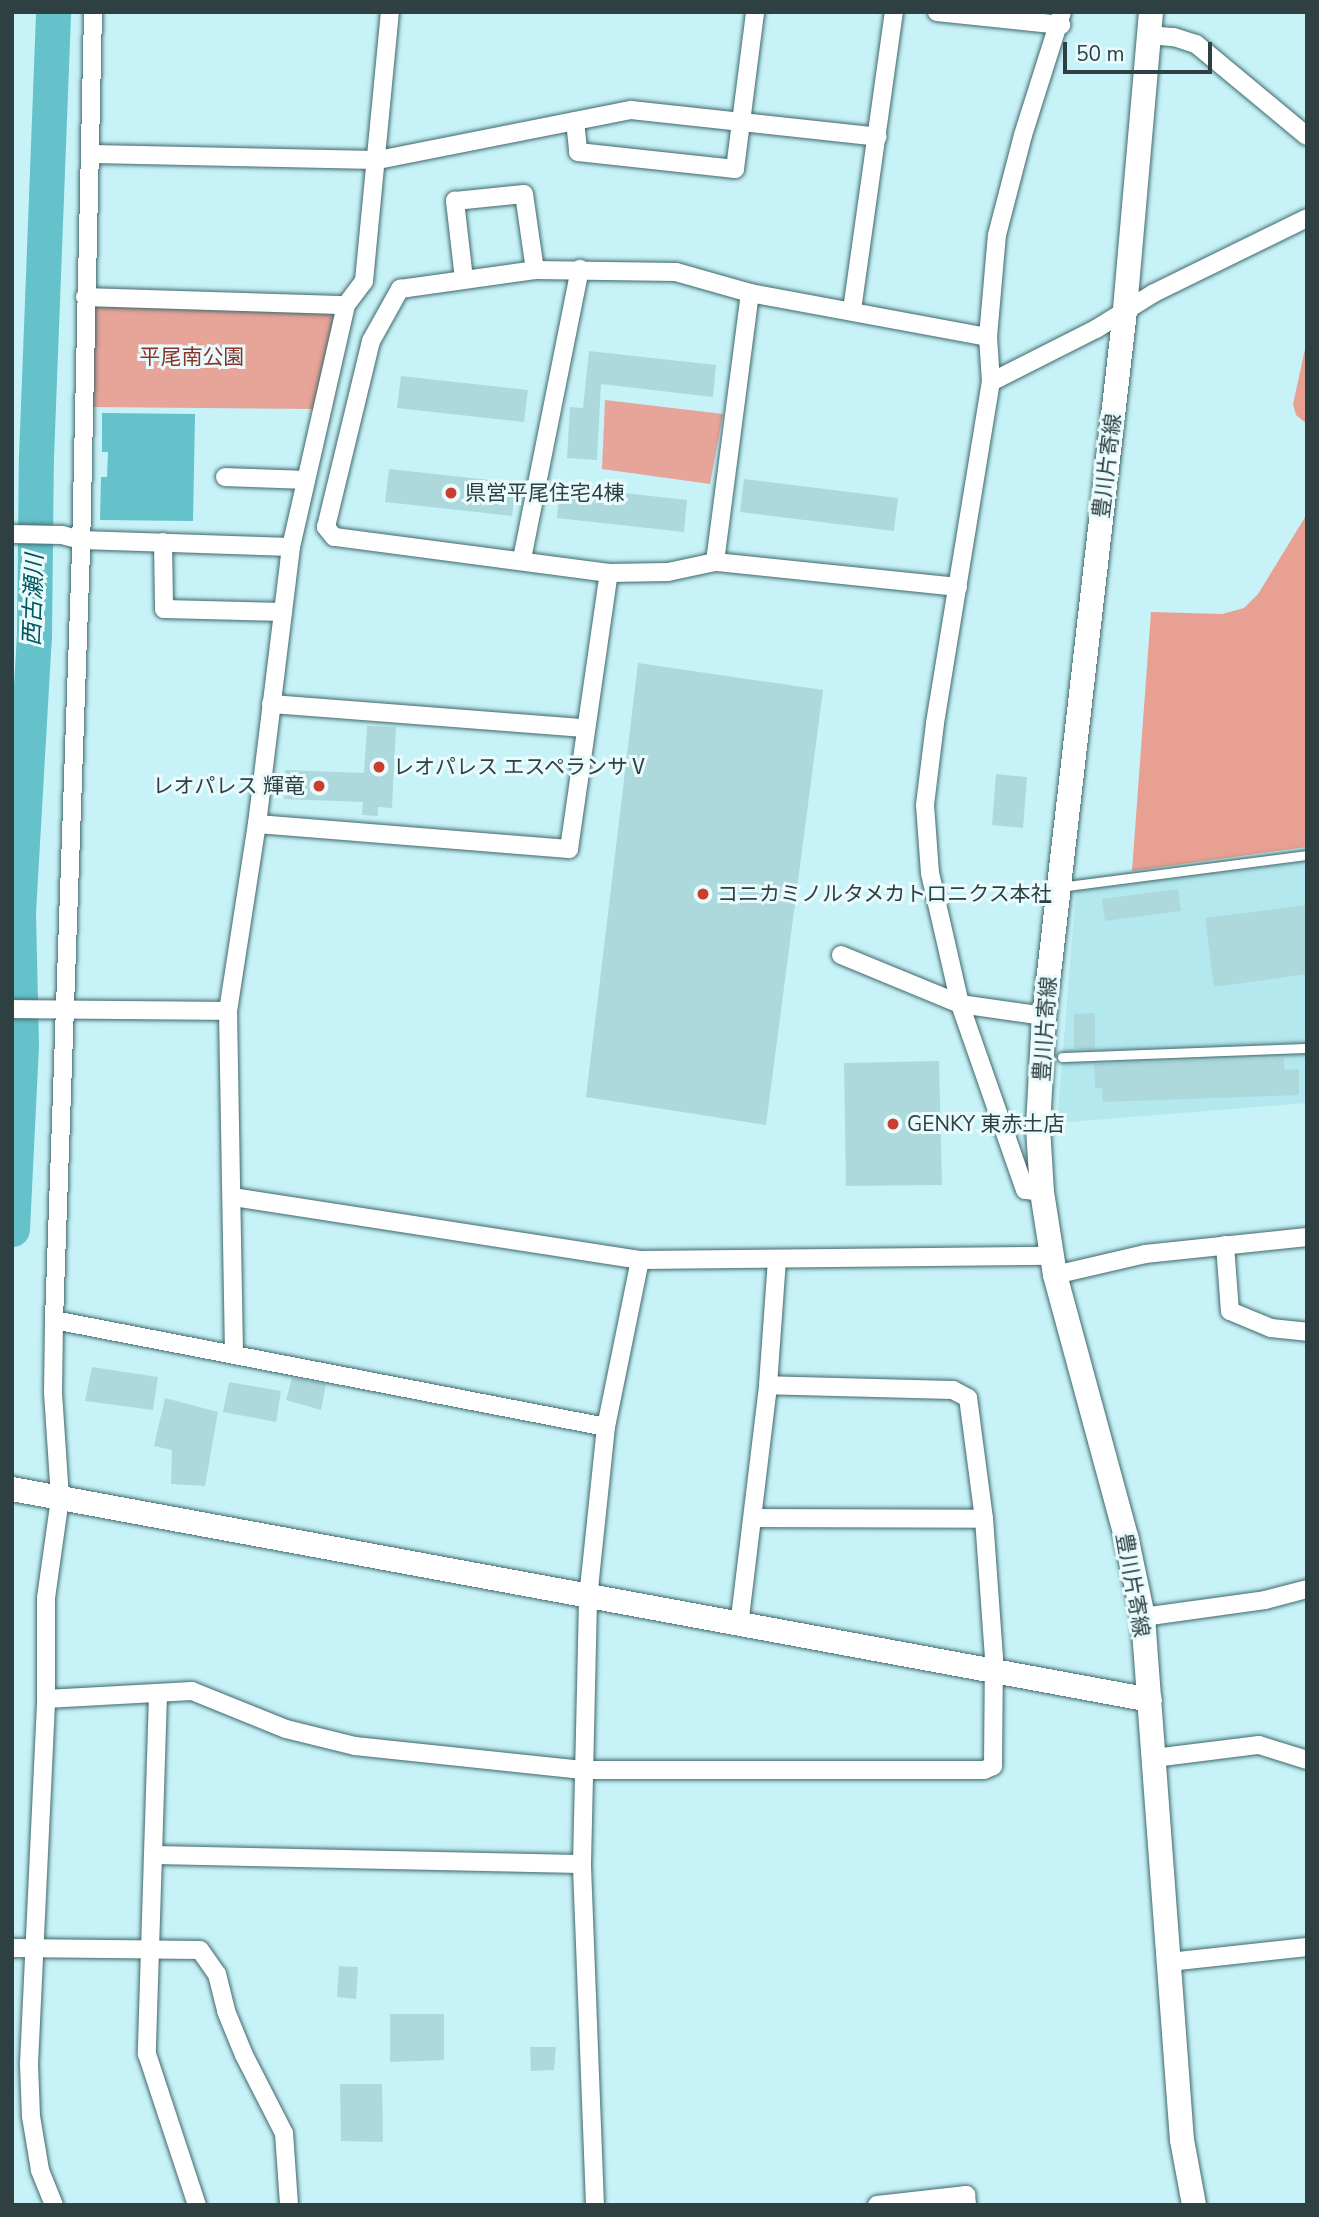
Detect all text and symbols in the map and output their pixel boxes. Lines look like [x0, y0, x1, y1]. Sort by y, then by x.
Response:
scale bar [1067, 28, 1216, 72]
text: 50 m [1076, 40, 1125, 68]
park label: 平尾南公園 [140, 344, 244, 370]
street label: 豊川片寄線 [1088, 412, 1126, 520]
place label: 県営平尾住宅4棟 [465, 480, 625, 506]
marker: 県営平尾住宅4棟 [443, 485, 459, 501]
water label: 西古瀬川 [19, 554, 49, 646]
place label: レオパレス エスペランサⅤ [393, 754, 650, 780]
marker: レオパレス エスペランサⅤ [371, 759, 387, 775]
place label: レオパレス 輝竜 [153, 773, 305, 799]
marker: レオパレス 輝竜 [311, 778, 327, 794]
place label: コニカミノルタメカトロニクス本社 [717, 881, 1053, 907]
marker: コニカミノルタメカトロニクス本社 [695, 886, 711, 902]
street label: 豊川片寄線 [1029, 976, 1061, 1082]
place label: GENKY 東赤土店 [907, 1111, 1064, 1137]
marker: GENKY 東赤土店 [885, 1116, 901, 1132]
street label: 豊川片寄線 [1111, 1531, 1155, 1639]

